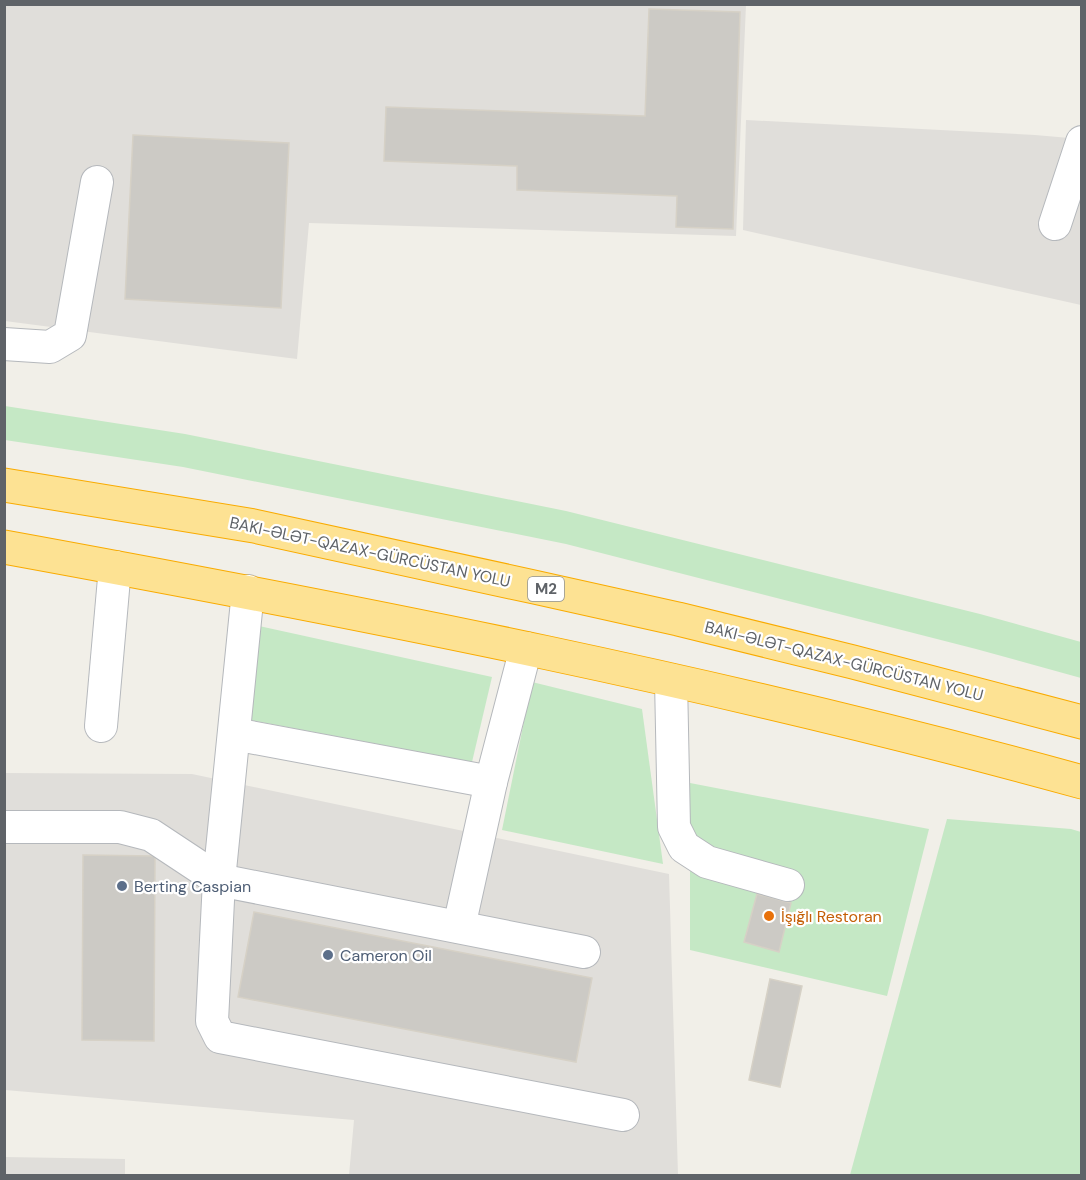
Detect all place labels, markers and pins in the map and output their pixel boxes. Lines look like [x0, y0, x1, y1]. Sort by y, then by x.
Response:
place label: Berting Caspian [134, 876, 251, 897]
marker: Berting Caspian [115, 879, 129, 893]
place label: İşığlı Restoran [781, 906, 882, 927]
marker: İşığlı Restoran [762, 909, 776, 923]
place label: Cameron Oil [340, 945, 432, 966]
marker: Cameron Oil [321, 948, 335, 962]

